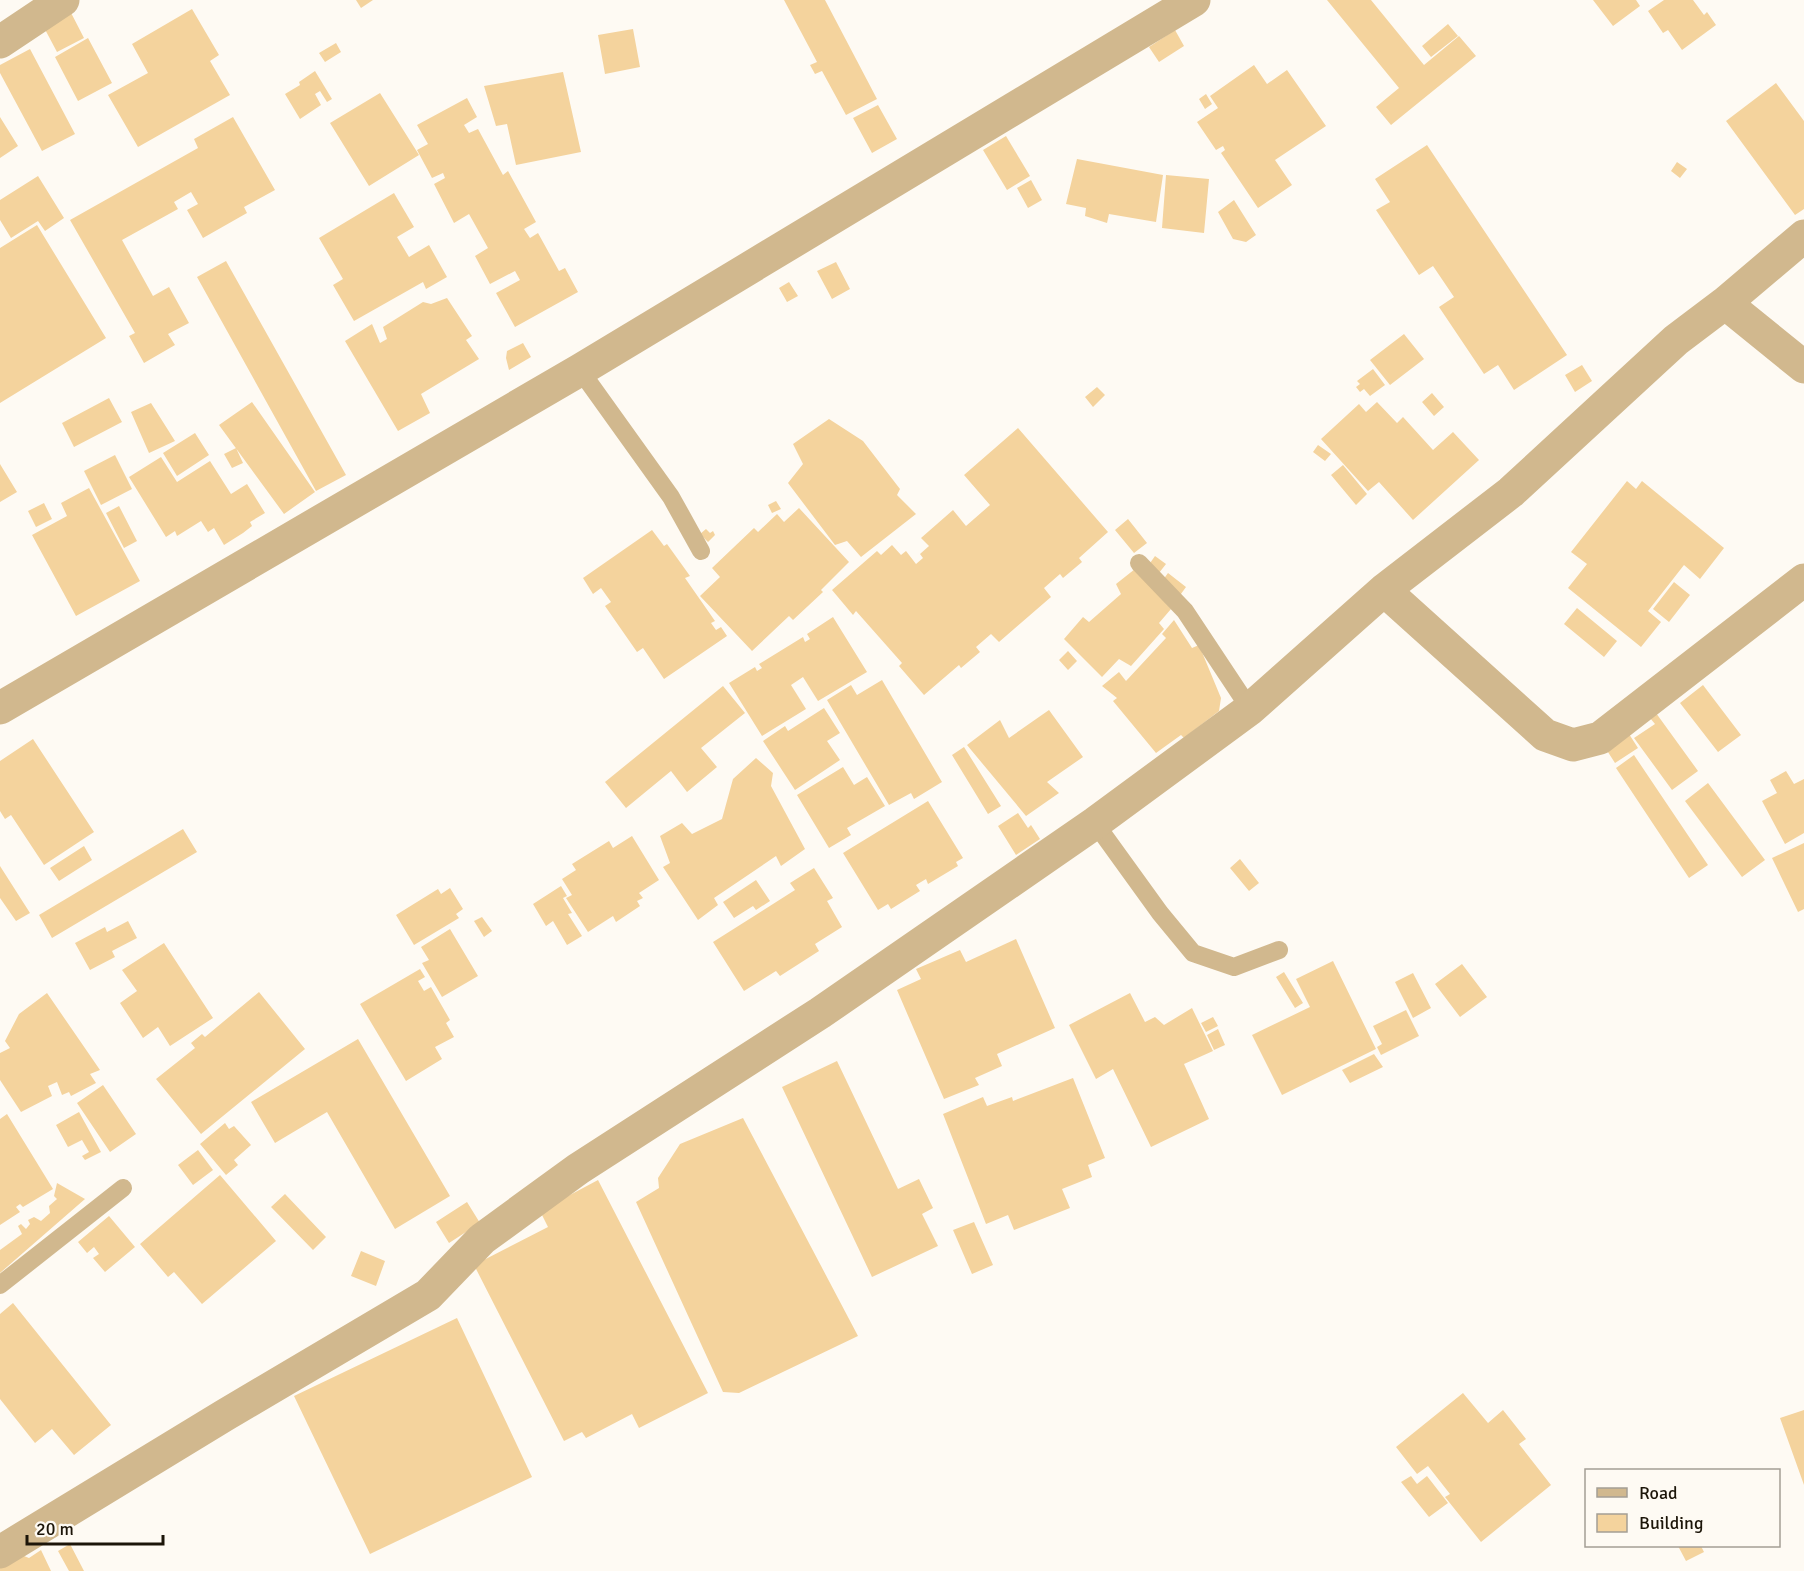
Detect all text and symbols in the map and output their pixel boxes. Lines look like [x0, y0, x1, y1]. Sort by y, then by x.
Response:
legend [1585, 1469, 1780, 1547]
text: Road [1639, 1482, 1678, 1504]
scale bar [27, 1508, 164, 1546]
text: Building [1639, 1512, 1703, 1534]
text: 20 m [36, 1518, 74, 1540]

